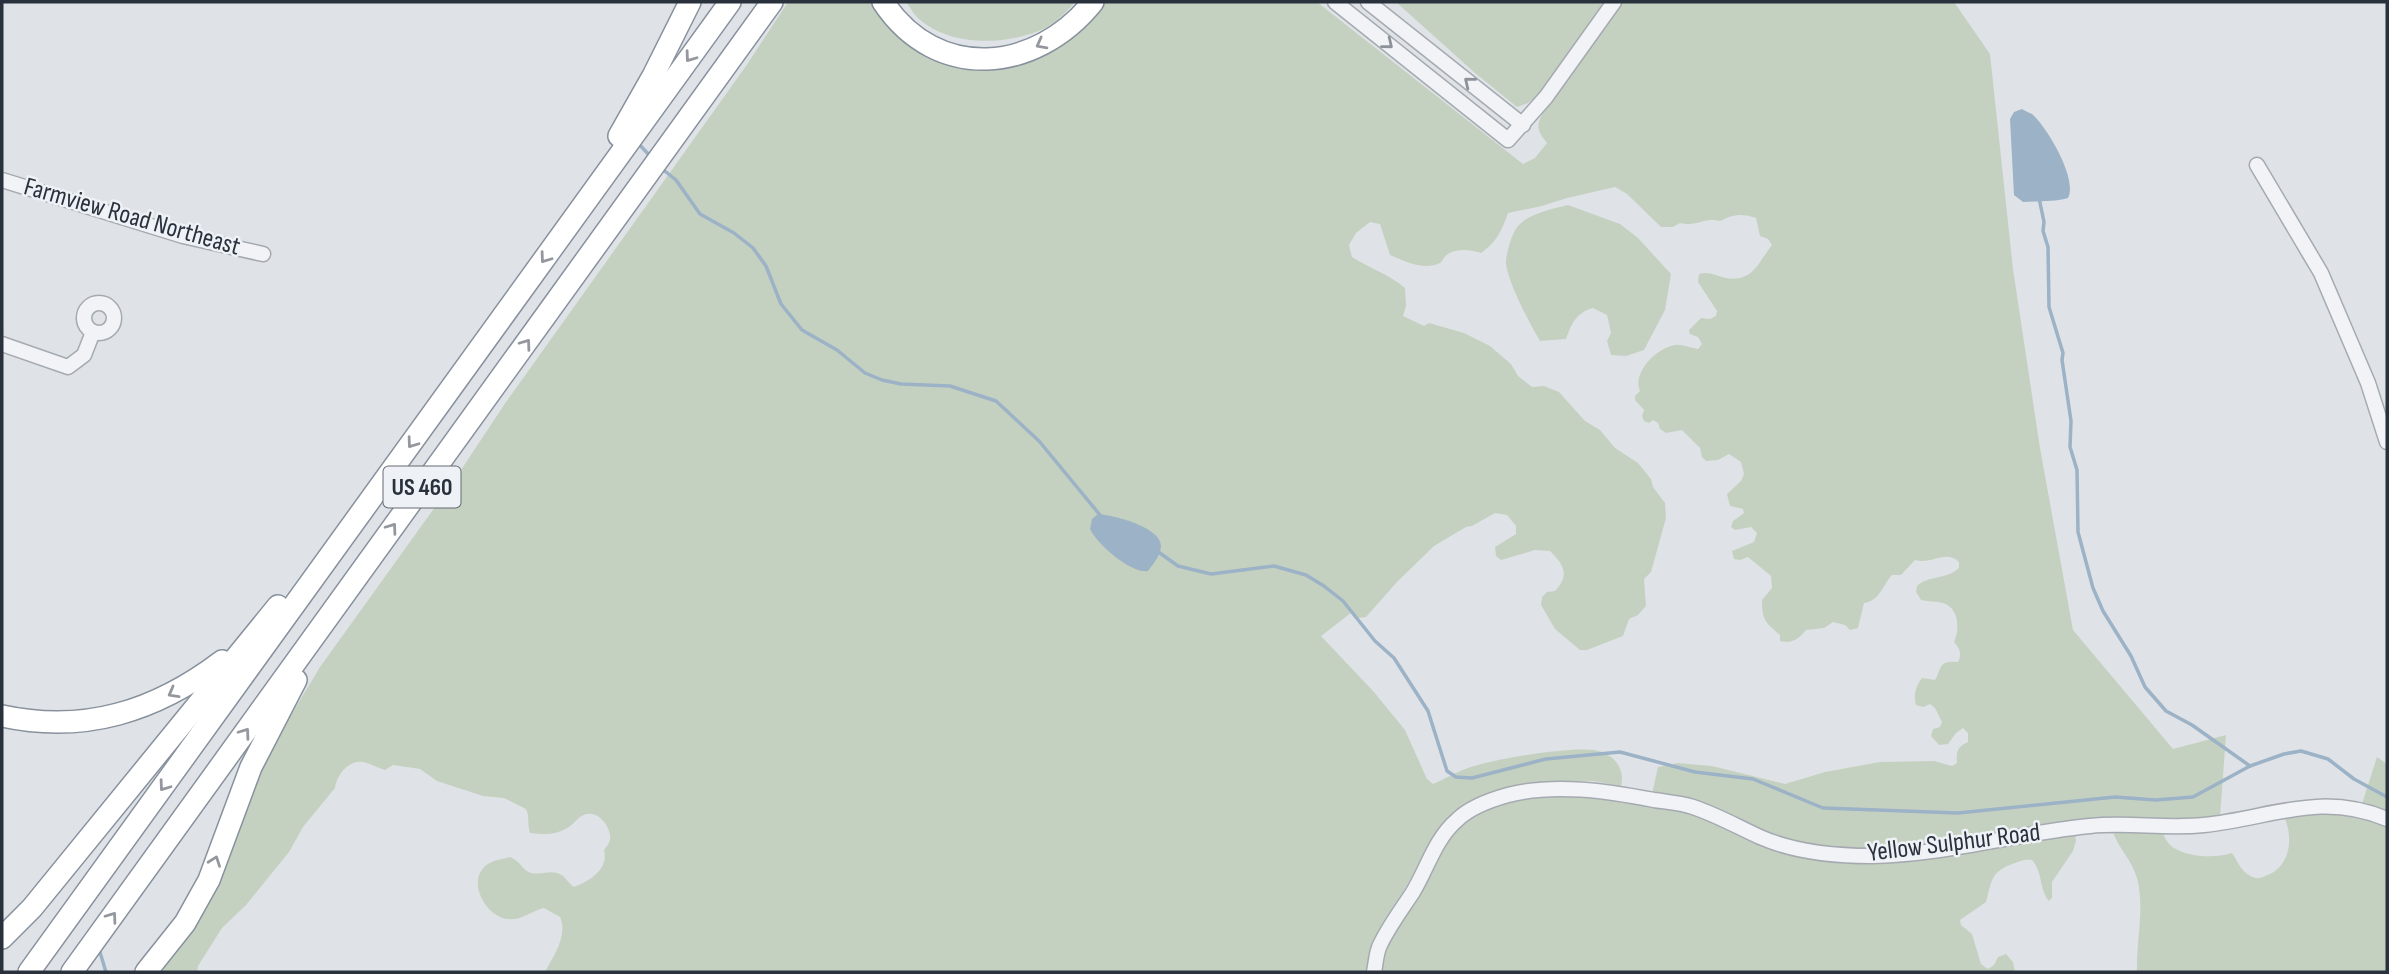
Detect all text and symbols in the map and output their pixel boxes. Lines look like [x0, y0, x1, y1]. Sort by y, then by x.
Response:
one-way arrow [1036, 36, 1048, 50]
one-way arrow [1381, 36, 1393, 49]
one-way arrow [686, 49, 698, 62]
one-way arrow [1465, 78, 1478, 90]
street label: Farmview Road Northeast [20, 171, 244, 263]
one-way arrow [541, 250, 553, 263]
one-way arrow [517, 339, 530, 352]
one-way arrow [408, 435, 420, 448]
road number: US 460 [384, 466, 460, 508]
one-way arrow [384, 523, 397, 536]
one-way arrow [167, 685, 180, 698]
one-way arrow [237, 728, 249, 740]
one-way arrow [160, 778, 172, 791]
street label: Yellow Sulphur Road [1866, 817, 2042, 869]
one-way arrow [207, 856, 221, 868]
one-way arrow [104, 912, 116, 925]

